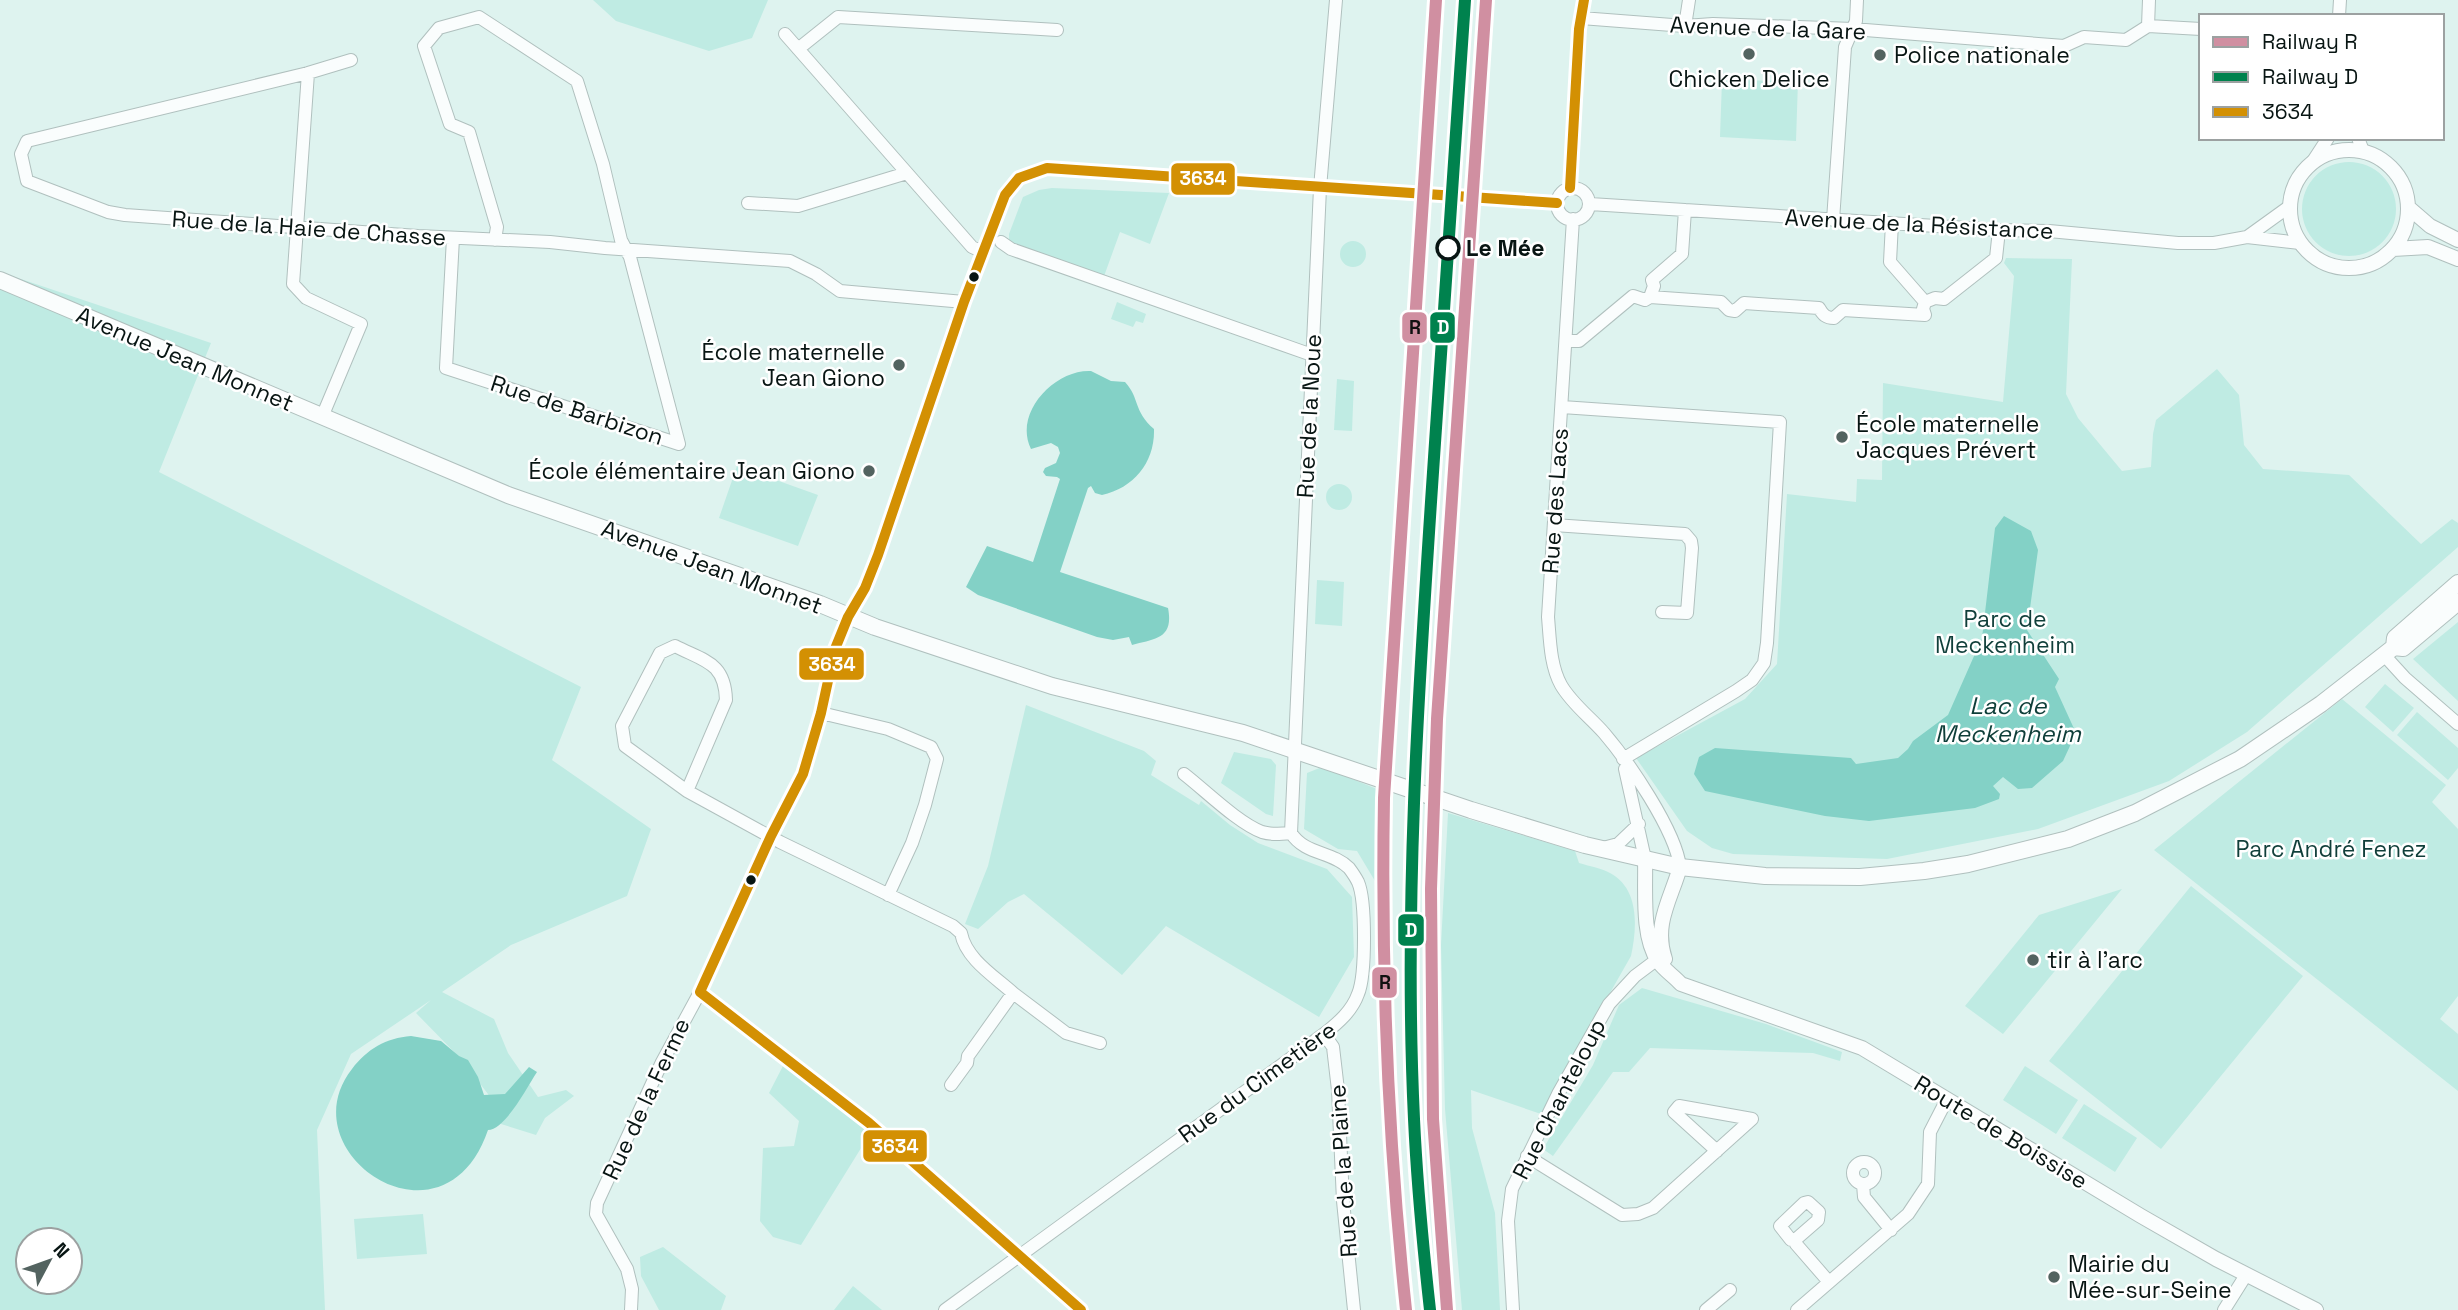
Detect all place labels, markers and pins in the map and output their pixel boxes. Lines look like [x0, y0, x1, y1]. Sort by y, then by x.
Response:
place label: Police nationale [1894, 40, 2070, 70]
marker: Chicken Delice [1741, 46, 1757, 62]
marker: Police nationale [1872, 47, 1888, 63]
place label: Chicken Delice [1668, 64, 1830, 94]
place label: Le Mée [1466, 233, 1544, 263]
marker: Le Mée [1436, 236, 1460, 260]
unlabelled marker [967, 270, 981, 284]
place label: École maternelle Jean Giono [702, 337, 885, 393]
marker: École maternelle Jean Giono [891, 357, 907, 373]
place label: École maternelle Jacques Prévert [1856, 409, 2039, 465]
marker: École maternelle Jacques Prévert [1834, 429, 1850, 445]
place label: École élémentaire Jean Giono [528, 456, 855, 486]
marker: École élémentaire Jean Giono [861, 463, 877, 479]
unlabelled marker [744, 873, 758, 887]
place label: tir à l'arc [2047, 945, 2143, 975]
marker: tir à l'arc [2025, 952, 2041, 968]
place label: Mairie du Mée-sur-Seine [2068, 1249, 2232, 1305]
marker: Mairie du Mée-sur-Seine [2046, 1269, 2062, 1285]

